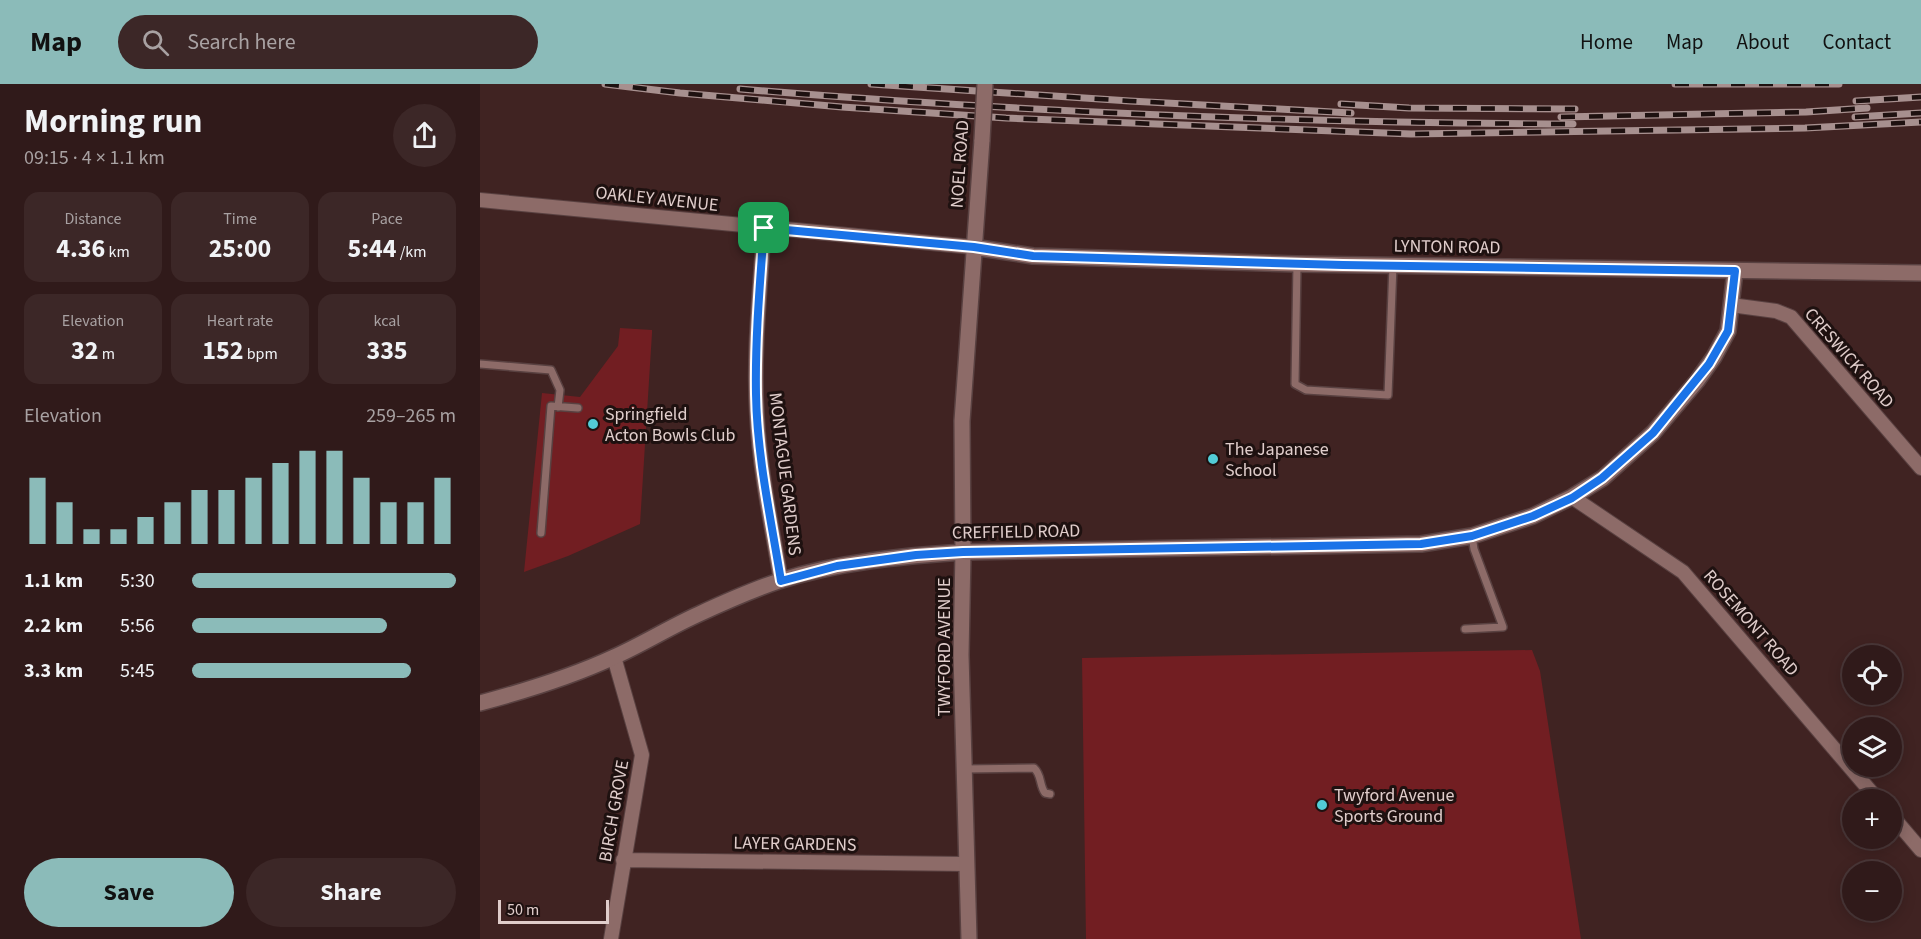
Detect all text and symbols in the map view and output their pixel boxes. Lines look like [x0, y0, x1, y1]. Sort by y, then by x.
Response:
search box [118, 15, 538, 69]
text: Map [30, 22, 82, 62]
icon: search [139, 26, 172, 59]
text: Search here [187, 26, 296, 58]
text: Home [1580, 27, 1633, 57]
text: Map [1666, 27, 1704, 57]
text: About [1737, 27, 1789, 57]
text: Contact [1822, 27, 1891, 57]
text: Morning run [24, 98, 202, 145]
button: share [393, 104, 456, 167]
street label: NOEL ROAD [944, 119, 976, 209]
text: 09:15 · 4 × 1.1 km [24, 144, 165, 172]
street label: OAKLEY AVENUE [594, 180, 720, 218]
pin [738, 202, 789, 253]
text: Distance [65, 208, 121, 230]
text: Time [223, 208, 257, 230]
text: Pace [371, 208, 403, 230]
icon: arrive [747, 211, 780, 244]
text: 4.36 [56, 230, 105, 267]
text: 25:00 [209, 230, 271, 267]
text: 5:44 [348, 230, 397, 267]
street label: LYNTON ROAD [1393, 234, 1501, 260]
text: km [105, 241, 130, 263]
text: /km [397, 241, 426, 263]
street label: CRESWICK ROAD [1798, 302, 1900, 414]
text: Elevation [62, 310, 124, 332]
text: Heart rate [207, 310, 273, 332]
text: kcal [374, 310, 400, 332]
text: 32 [71, 332, 99, 369]
text: 152 [202, 332, 243, 369]
text: 335 [366, 332, 408, 369]
text: m [99, 343, 115, 365]
text: bpm [243, 343, 278, 365]
street label: MONTAGUE GARDENS [763, 391, 807, 557]
text: Elevation [24, 402, 102, 430]
text: 259–265 m [366, 402, 456, 430]
place label: Springfield Acton Bowls Club [605, 402, 735, 448]
marker: Springfield Acton Bowls Club [586, 417, 600, 431]
place label: The Japanese School [1225, 437, 1329, 483]
marker: The Japanese School [1206, 452, 1220, 466]
street label: CREFFIELD ROAD [952, 518, 1080, 546]
street label: ROSEMONT ROAD [1698, 564, 1804, 682]
text: 1.1 km [24, 567, 83, 595]
text: 5:30 [120, 567, 155, 595]
street label: TWYFORD AVENUE [932, 578, 957, 716]
text: 2.2 km [24, 612, 83, 640]
text: 5:56 [120, 612, 155, 640]
map controls [1842, 645, 1902, 921]
button: locate [1842, 645, 1902, 705]
text: 3.3 km [24, 657, 83, 685]
text: 5:45 [120, 657, 155, 685]
button: layers [1842, 717, 1902, 777]
street label: BIRCH GROVE [593, 758, 635, 864]
place label: Twyford Avenue Sports Ground [1334, 783, 1454, 829]
button: + [1842, 789, 1902, 849]
marker: Twyford Avenue Sports Ground [1315, 798, 1329, 812]
street label: LAYER GARDENS [733, 830, 857, 858]
button: Save [24, 858, 234, 927]
button: Share [246, 858, 456, 927]
button: − [1842, 861, 1902, 921]
scale bar [498, 897, 609, 924]
text: 50 m [507, 899, 539, 921]

